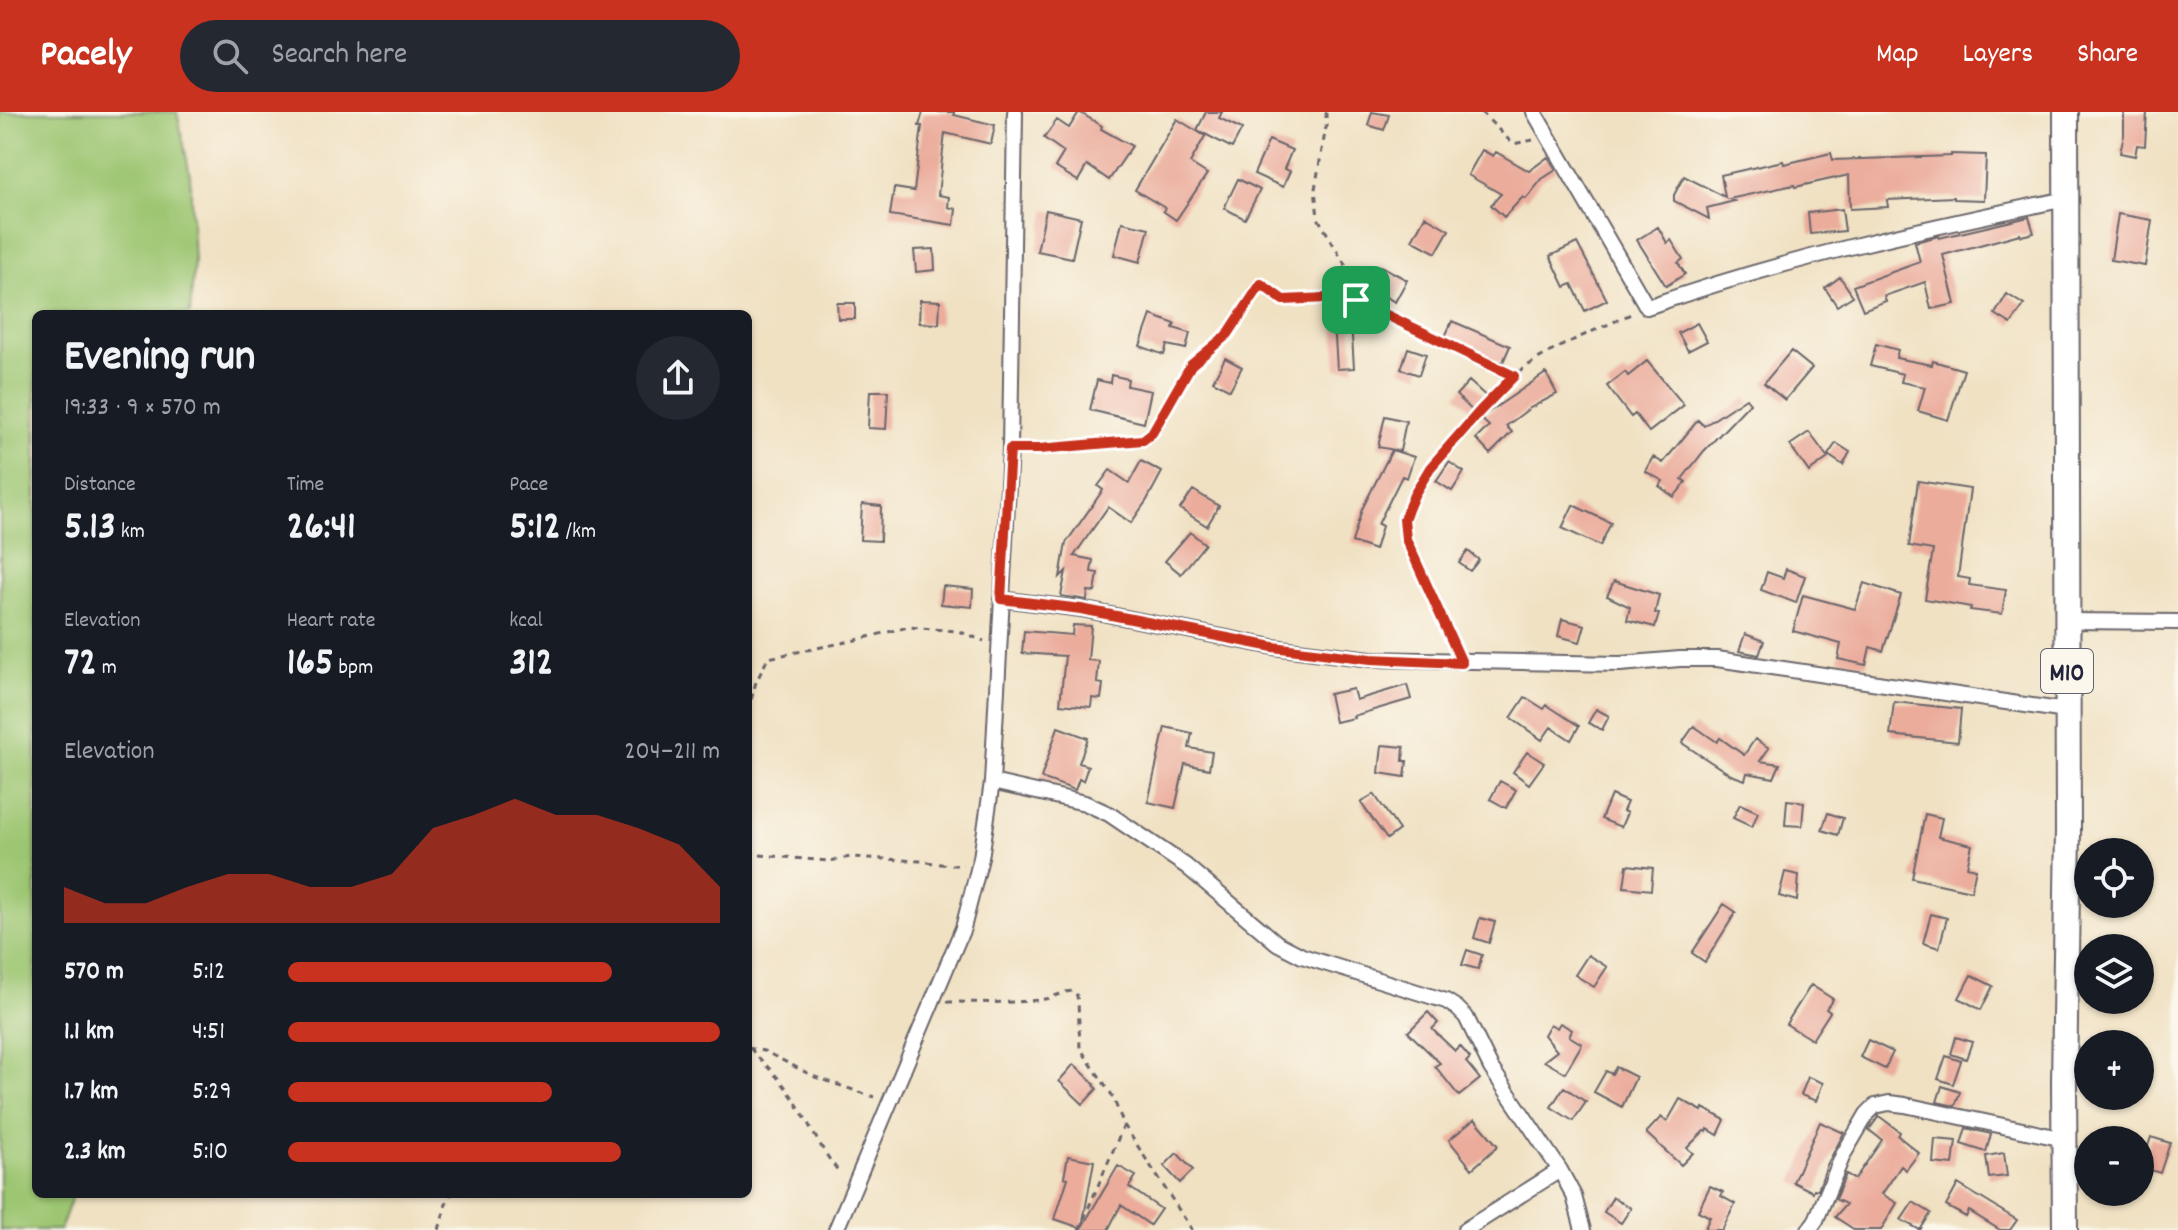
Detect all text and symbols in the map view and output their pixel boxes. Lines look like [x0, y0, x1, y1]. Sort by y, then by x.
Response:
search box [180, 20, 740, 92]
text: Pacely [40, 29, 132, 84]
icon: search [208, 34, 252, 78]
text: Search here [272, 35, 407, 78]
text: Map [1876, 36, 1919, 76]
text: Layers [1963, 36, 2033, 76]
text: Share [2077, 36, 2138, 76]
pin [1322, 266, 1390, 334]
icon: arrive [1334, 278, 1378, 322]
text: Evening run [64, 328, 255, 391]
button: share [636, 336, 720, 420]
text: 19:33 · 9 × 570 m [64, 390, 221, 427]
text: Distance [64, 470, 136, 501]
text: Time [287, 470, 324, 501]
text: Pace [509, 470, 548, 501]
text: 5.13 [64, 501, 116, 558]
text: 26:41 [287, 501, 356, 558]
text: 5:12 [509, 501, 561, 558]
text: km [116, 517, 145, 548]
text: /km [561, 517, 596, 548]
text: Elevation [64, 606, 141, 637]
text: Heart rate [287, 606, 376, 637]
text: kcal [509, 606, 543, 637]
text: 72 [64, 637, 97, 694]
text: 165 [287, 637, 334, 694]
text: 312 [509, 637, 553, 694]
road number: M10 [2041, 649, 2093, 693]
text: m [97, 653, 117, 684]
text: bpm [334, 653, 373, 684]
text: Elevation [64, 734, 154, 771]
text: 204–211 m [624, 734, 720, 771]
map controls [2074, 838, 2154, 1206]
button: locate [2074, 838, 2154, 918]
button: layers [2074, 934, 2154, 1014]
text: 570 m [64, 954, 124, 991]
text: 5:12 [192, 954, 225, 991]
text: 1.1 km [64, 1014, 114, 1051]
text: 4:51 [192, 1014, 225, 1051]
button: + [2074, 1030, 2154, 1110]
text: 1.7 km [64, 1074, 118, 1111]
text: 5:29 [192, 1074, 232, 1111]
button: − [2074, 1126, 2154, 1206]
text: 2.3 km [64, 1134, 126, 1171]
text: 5:10 [192, 1134, 228, 1171]

